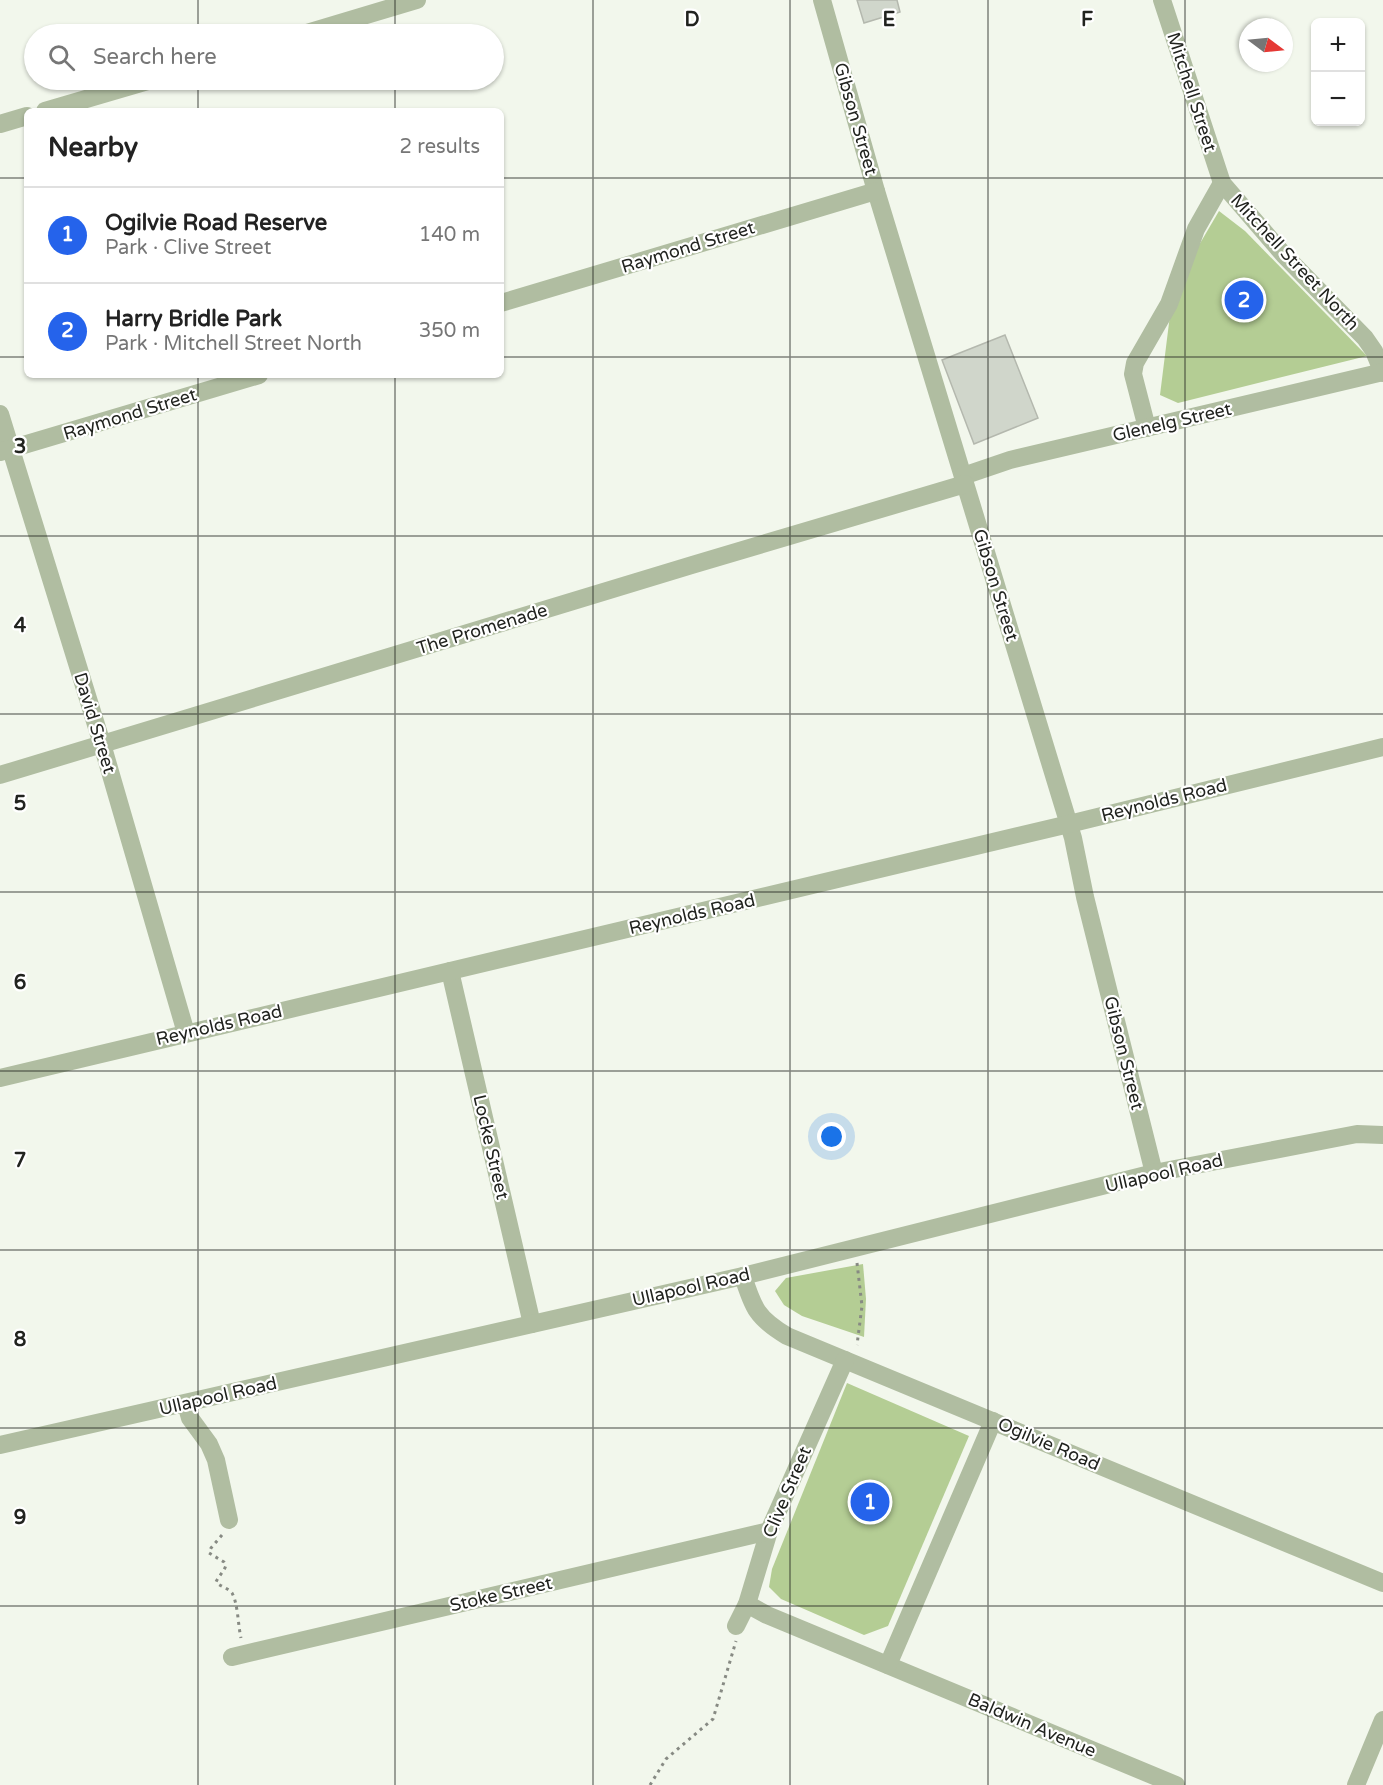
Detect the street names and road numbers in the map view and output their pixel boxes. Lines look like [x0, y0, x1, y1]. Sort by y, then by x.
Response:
street label: Mitchell Street [1162, 30, 1222, 155]
street label: Gibson Street [829, 60, 883, 178]
street label: Mitchell Street North [1226, 189, 1364, 335]
street label: Raymond Street [619, 216, 757, 278]
street label: Raymond Street [61, 383, 199, 445]
street label: Glenelg Street [1110, 398, 1234, 446]
street label: Gibson Street [969, 526, 1024, 644]
street label: The Promenade [414, 599, 550, 659]
street label: David Street [69, 670, 121, 776]
street label: Reynolds Road [1099, 774, 1229, 826]
street label: Reynolds Road [627, 889, 757, 939]
street label: Gibson Street [1099, 994, 1149, 1112]
street label: Reynolds Road [154, 1000, 284, 1050]
street label: Locke Street [468, 1092, 514, 1202]
street label: Ullapool Road [1103, 1149, 1225, 1197]
street label: Ullapool Road [630, 1263, 752, 1311]
street label: Ullapool Road [157, 1372, 279, 1420]
street label: Ogilvie Road [995, 1413, 1103, 1475]
street label: Clive Street [758, 1443, 816, 1541]
street label: Stoke Street [448, 1572, 554, 1616]
street label: Baldwin Avenue [965, 1688, 1099, 1762]

